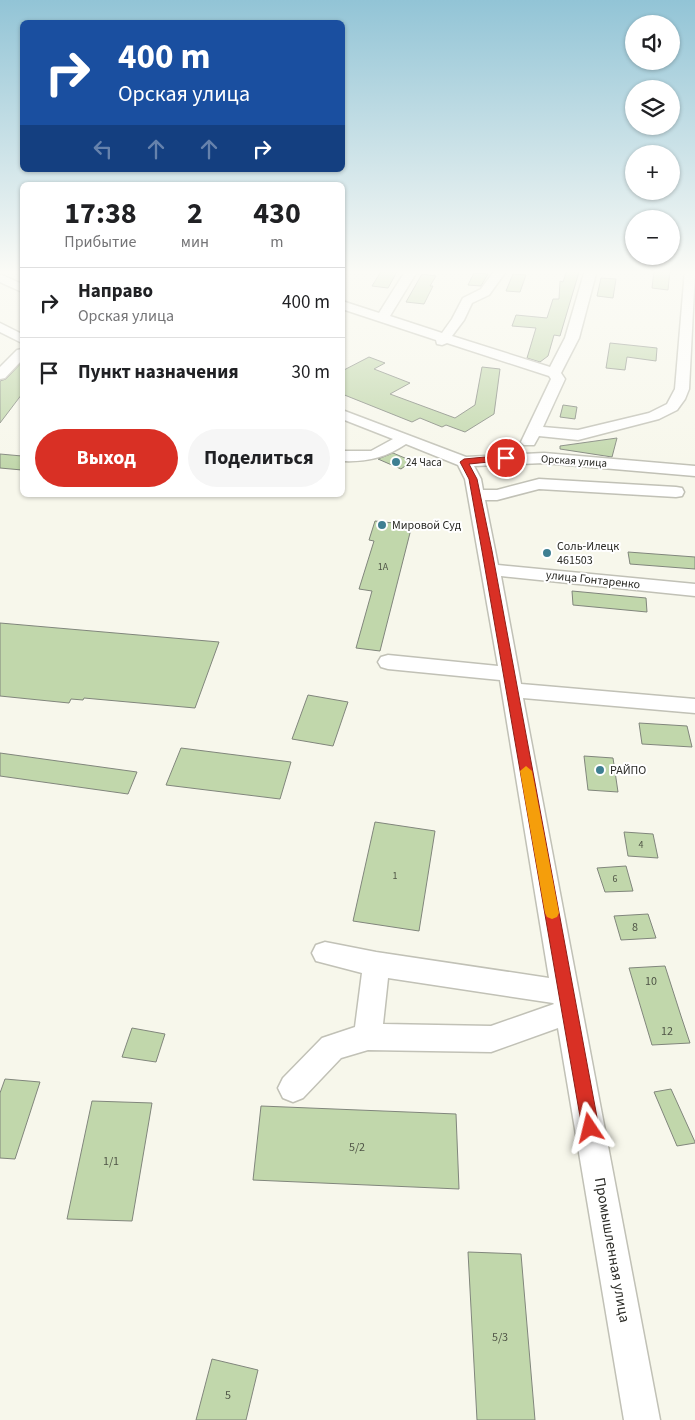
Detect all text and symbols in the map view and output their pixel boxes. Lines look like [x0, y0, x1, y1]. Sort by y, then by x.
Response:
map controls [625, 15, 680, 265]
button: sound [625, 15, 680, 70]
text: 400 m [118, 32, 210, 82]
icon: right [35, 40, 100, 105]
text: Орская улица [118, 78, 250, 110]
button: layers [625, 80, 680, 135]
icon: left [89, 135, 117, 163]
icon: ahead [142, 135, 170, 163]
icon: ahead [195, 135, 223, 163]
icon: right [248, 135, 276, 163]
button: + [625, 145, 680, 200]
text: 17:38 [64, 192, 137, 235]
text: 2 [187, 192, 203, 235]
text: 430 [253, 192, 301, 235]
button: − [625, 210, 680, 265]
text: Прибытие [64, 231, 136, 253]
text: мин [181, 231, 209, 253]
text: m [270, 231, 284, 253]
text: Направо [78, 278, 153, 305]
icon: right [35, 289, 63, 317]
text: 400 m [282, 289, 330, 316]
text: Орская улица [78, 305, 174, 327]
icon: arrive [35, 359, 63, 387]
text: Пункт назначения [78, 359, 239, 386]
text: 30 m [292, 359, 330, 386]
button: Выход [35, 429, 178, 487]
button: Поделиться [188, 429, 330, 487]
pin [485, 437, 527, 479]
icon: arrive [492, 444, 520, 472]
street label: Орская улица [541, 451, 607, 471]
place label: 24 Часа [406, 455, 442, 470]
marker: 24 Часа [390, 456, 402, 468]
place label: Мировой Суд [392, 517, 462, 534]
marker: Мировой Суд [376, 519, 388, 531]
place label: Соль-Илецк 461503 [557, 538, 619, 569]
marker: Соль-Илецк 461503 [541, 547, 553, 559]
house number: 1А [378, 560, 389, 574]
street label: улица Гонтаренко [545, 567, 641, 593]
place label: РАЙПО [610, 762, 646, 779]
marker: РАЙПО [594, 764, 606, 776]
house number: 4 [639, 838, 644, 852]
house number: 1 [393, 869, 398, 883]
house number: 6 [613, 872, 618, 886]
house number: 8 [632, 919, 638, 936]
house number: 10 [645, 973, 657, 990]
house number: 12 [661, 1023, 673, 1040]
position arrow [563, 1101, 615, 1153]
house number: 5/2 [349, 1139, 365, 1156]
house number: 1/1 [103, 1153, 119, 1170]
street label: Промышленная улица [589, 1176, 635, 1324]
house number: 5/3 [492, 1329, 508, 1346]
house number: 5 [225, 1387, 231, 1404]

